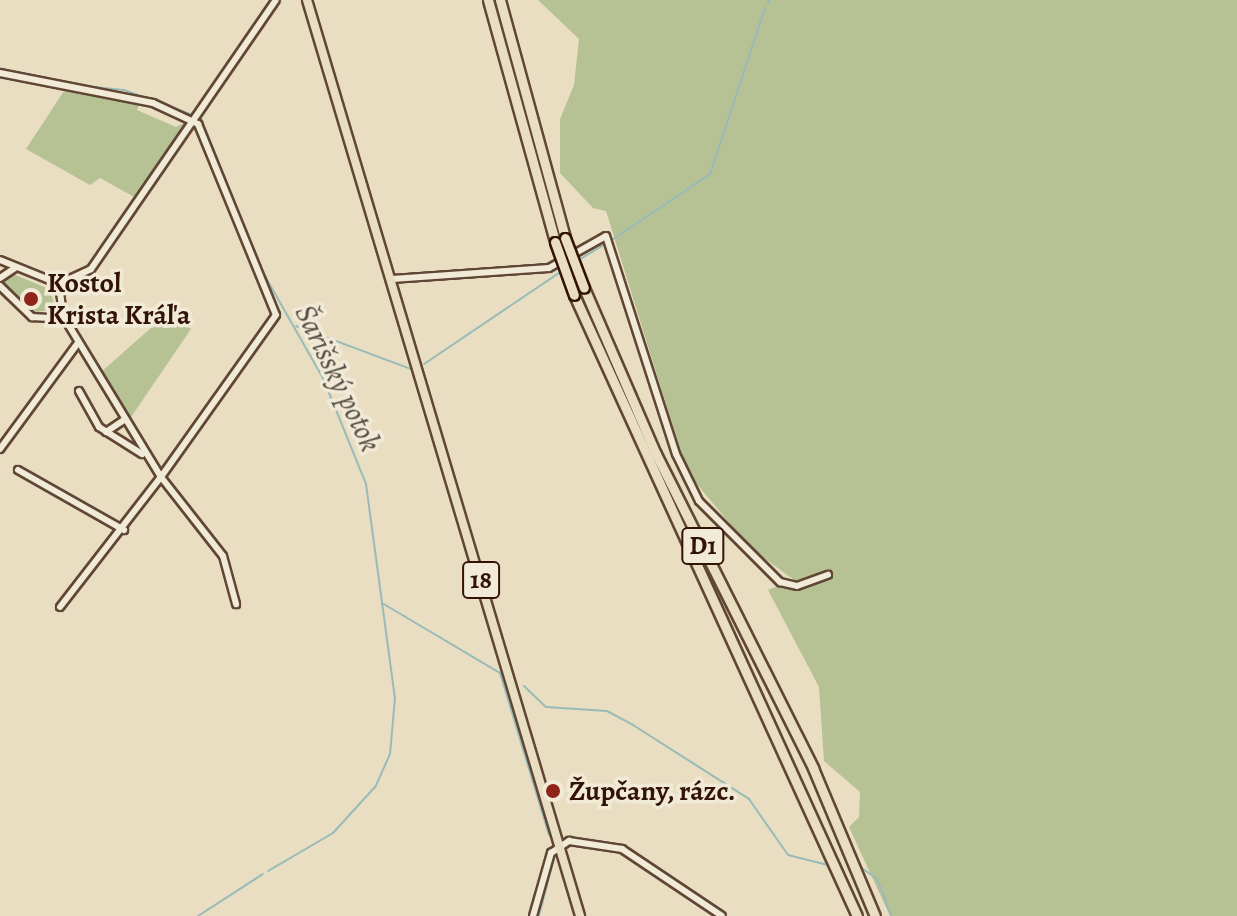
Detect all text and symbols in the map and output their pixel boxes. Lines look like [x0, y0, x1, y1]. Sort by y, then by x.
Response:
place label: Kostol Krista Kráľa [47, 266, 190, 332]
marker: Kostol Krista Kráľa [22, 290, 40, 308]
water label: Šarišský potok [287, 299, 389, 457]
road number: D1 [681, 524, 725, 568]
road number: 18 [461, 558, 501, 602]
place label: Župčany, rázc. [569, 774, 736, 808]
marker: Župčany, rázc. [544, 782, 562, 800]

